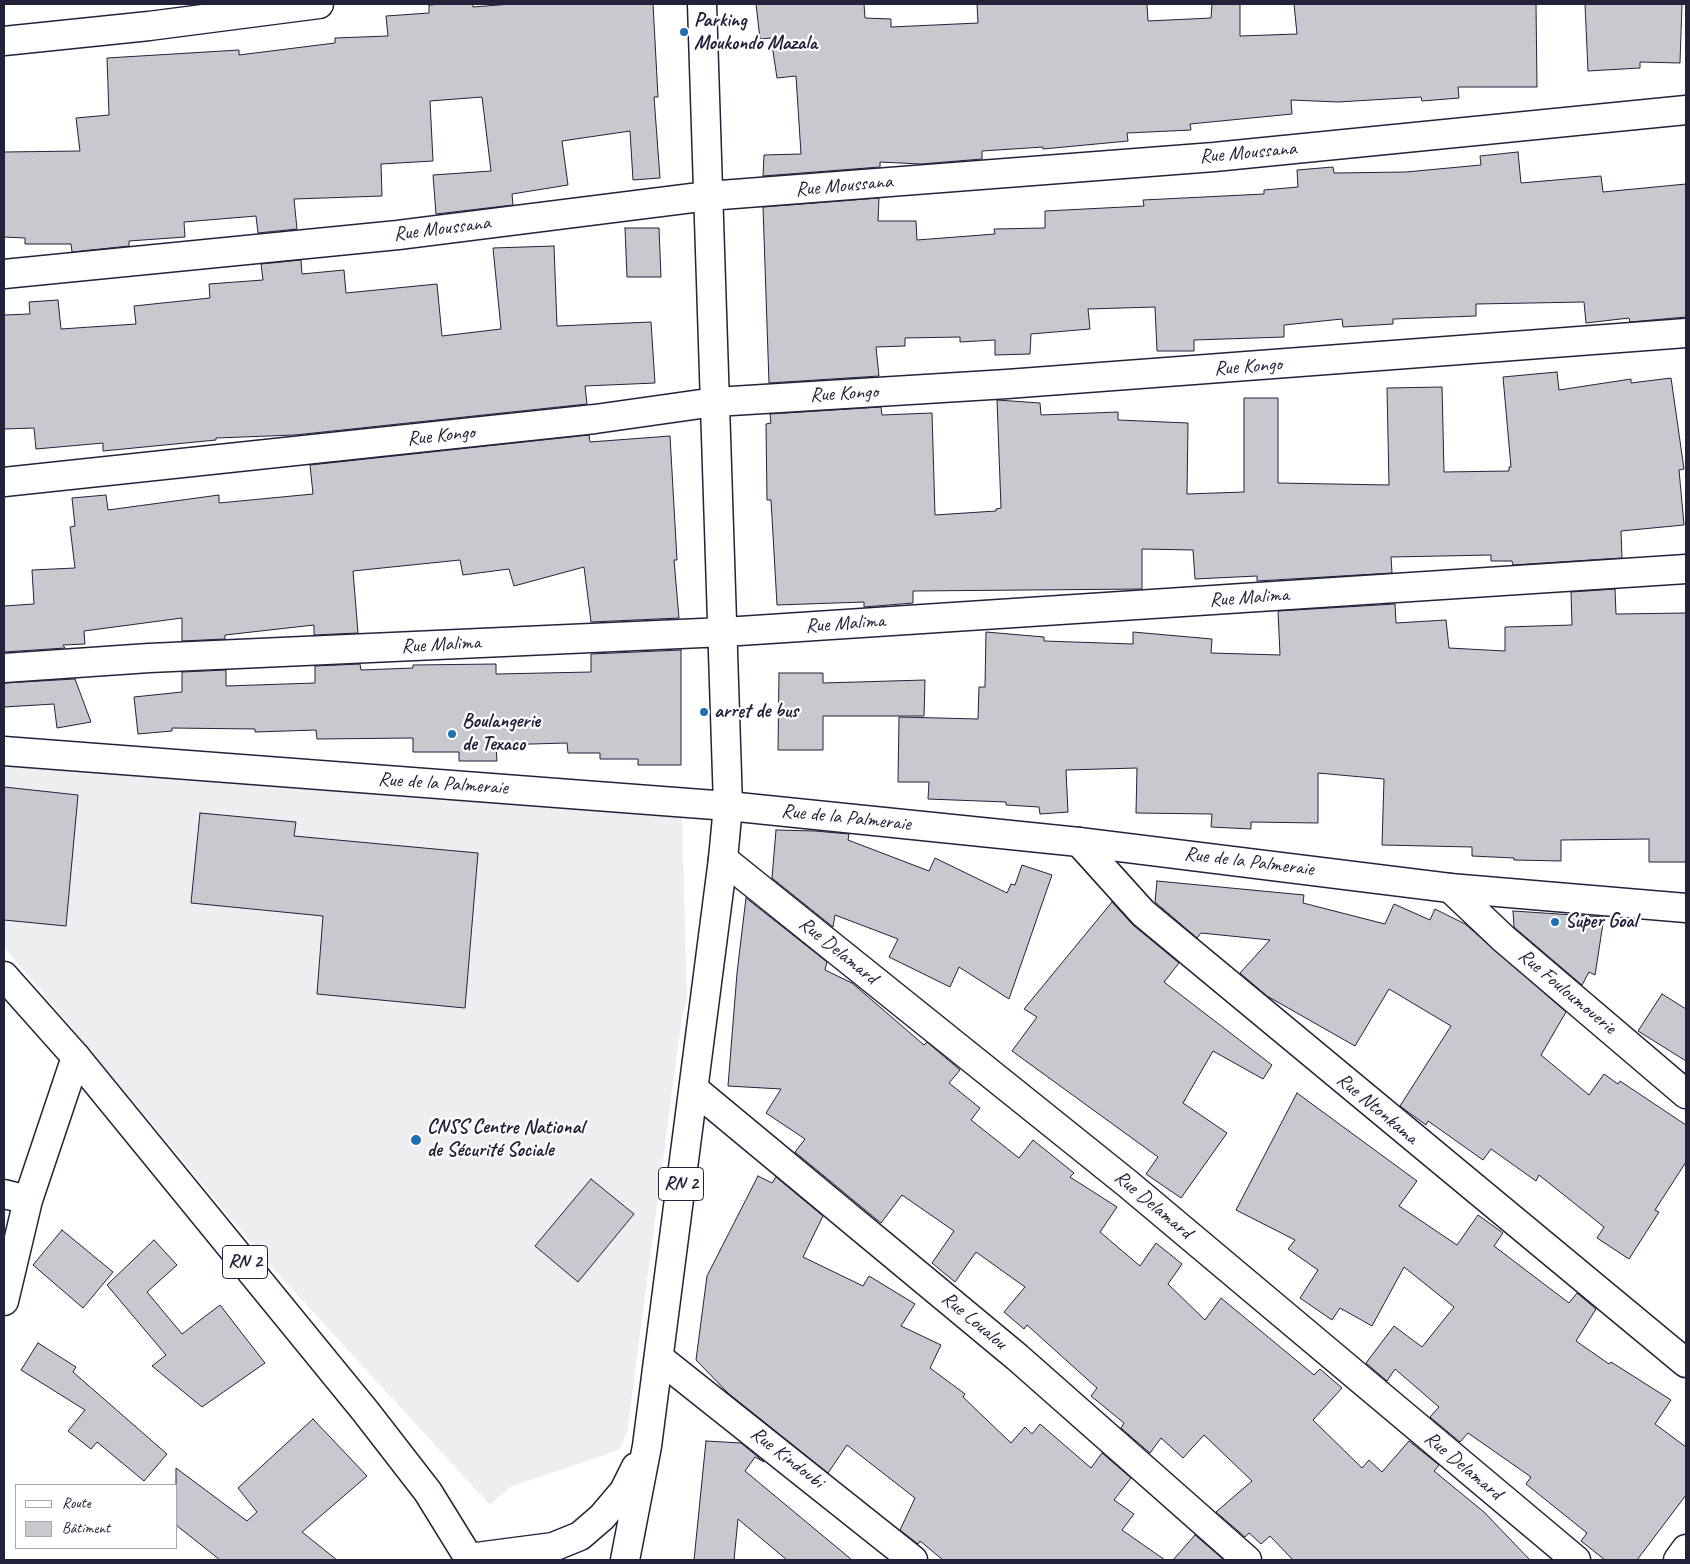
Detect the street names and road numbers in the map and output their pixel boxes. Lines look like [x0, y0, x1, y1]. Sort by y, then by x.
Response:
street label: Rue Moussana [1198, 137, 1298, 169]
street label: Rue Moussana [794, 170, 894, 202]
street label: Rue Moussana [392, 211, 492, 247]
street label: Rue Kongo [1213, 353, 1283, 381]
street label: Rue Kongo [809, 380, 879, 408]
street label: Rue Kongo [406, 421, 476, 451]
street label: Rue Malima [1208, 583, 1290, 613]
street label: Rue Malima [804, 609, 886, 639]
street label: Rue Malima [401, 631, 481, 659]
street label: Rue de la Palmeraie [377, 767, 509, 801]
street label: Rue de la Palmeraie [780, 799, 912, 837]
street label: Rue de la Palmeraie [1183, 842, 1315, 882]
street label: Rue Delamard [794, 912, 882, 990]
street label: Rue Fouloumouerie [1513, 944, 1621, 1040]
street label: Rue Ntonkama [1331, 1068, 1423, 1150]
street label: Rue Delamard [1109, 1166, 1197, 1244]
road number: RN 2 [658, 1168, 704, 1200]
road number: RN 2 [222, 1246, 268, 1278]
street label: Rue Loualou [936, 1287, 1012, 1355]
street label: Rue Kindoubi [746, 1422, 828, 1494]
street label: Rue Delamard [1419, 1427, 1507, 1505]

